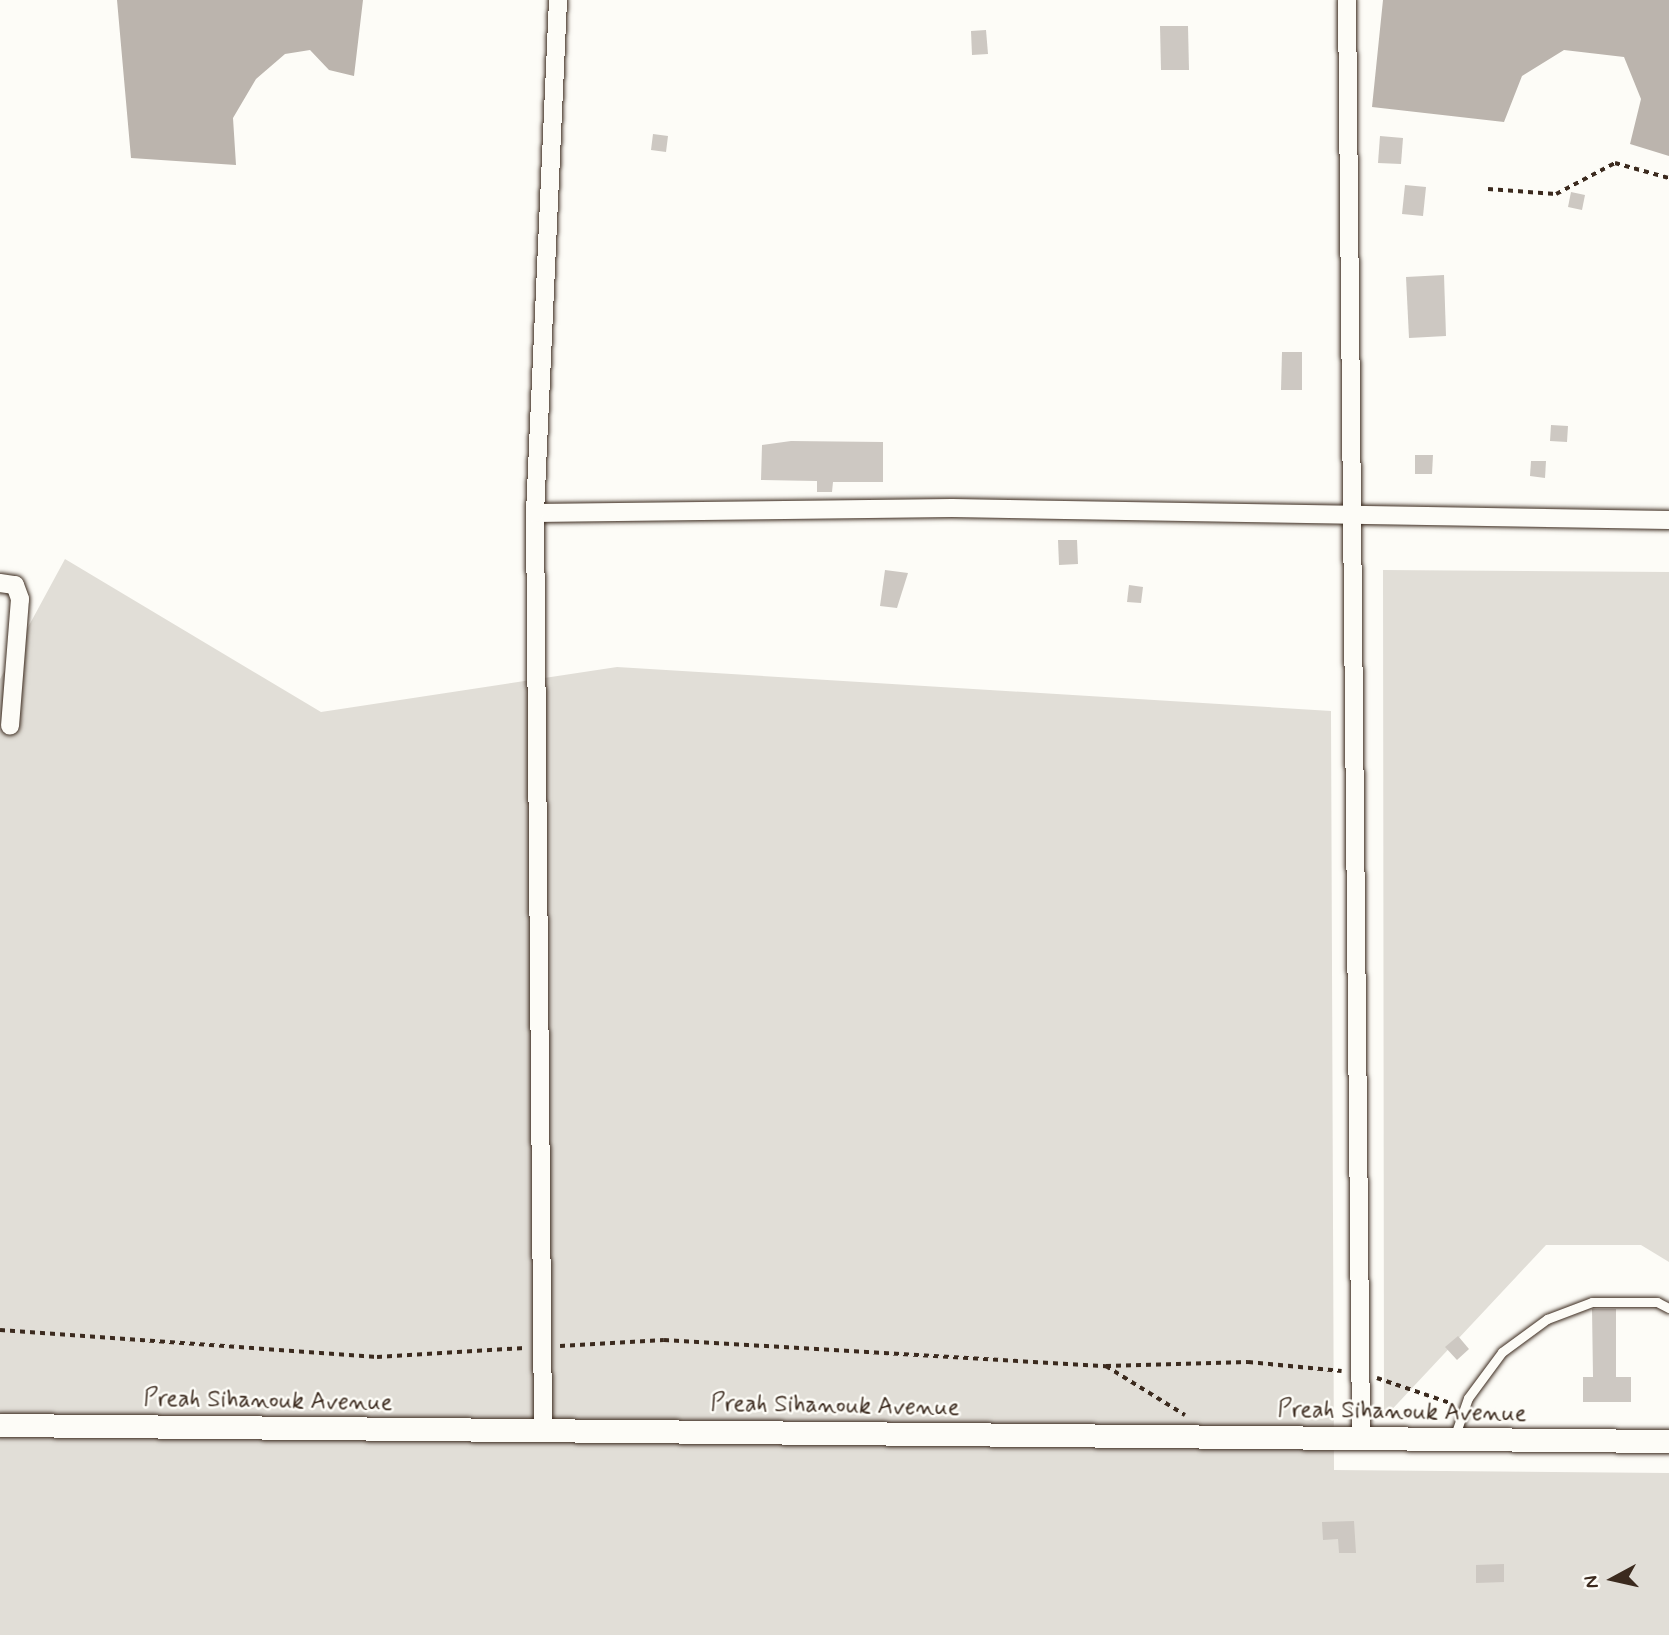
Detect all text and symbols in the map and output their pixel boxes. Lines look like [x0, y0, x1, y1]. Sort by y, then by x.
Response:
street label: Preah Sihanouk Avenue [148, 1385, 388, 1417]
street label: Preah Sihanouk Avenue [715, 1390, 955, 1422]
street label: Preah Sihanouk Avenue [1282, 1396, 1522, 1428]
north arrow [1578, 1544, 1648, 1614]
text: N [1578, 1574, 1605, 1590]

